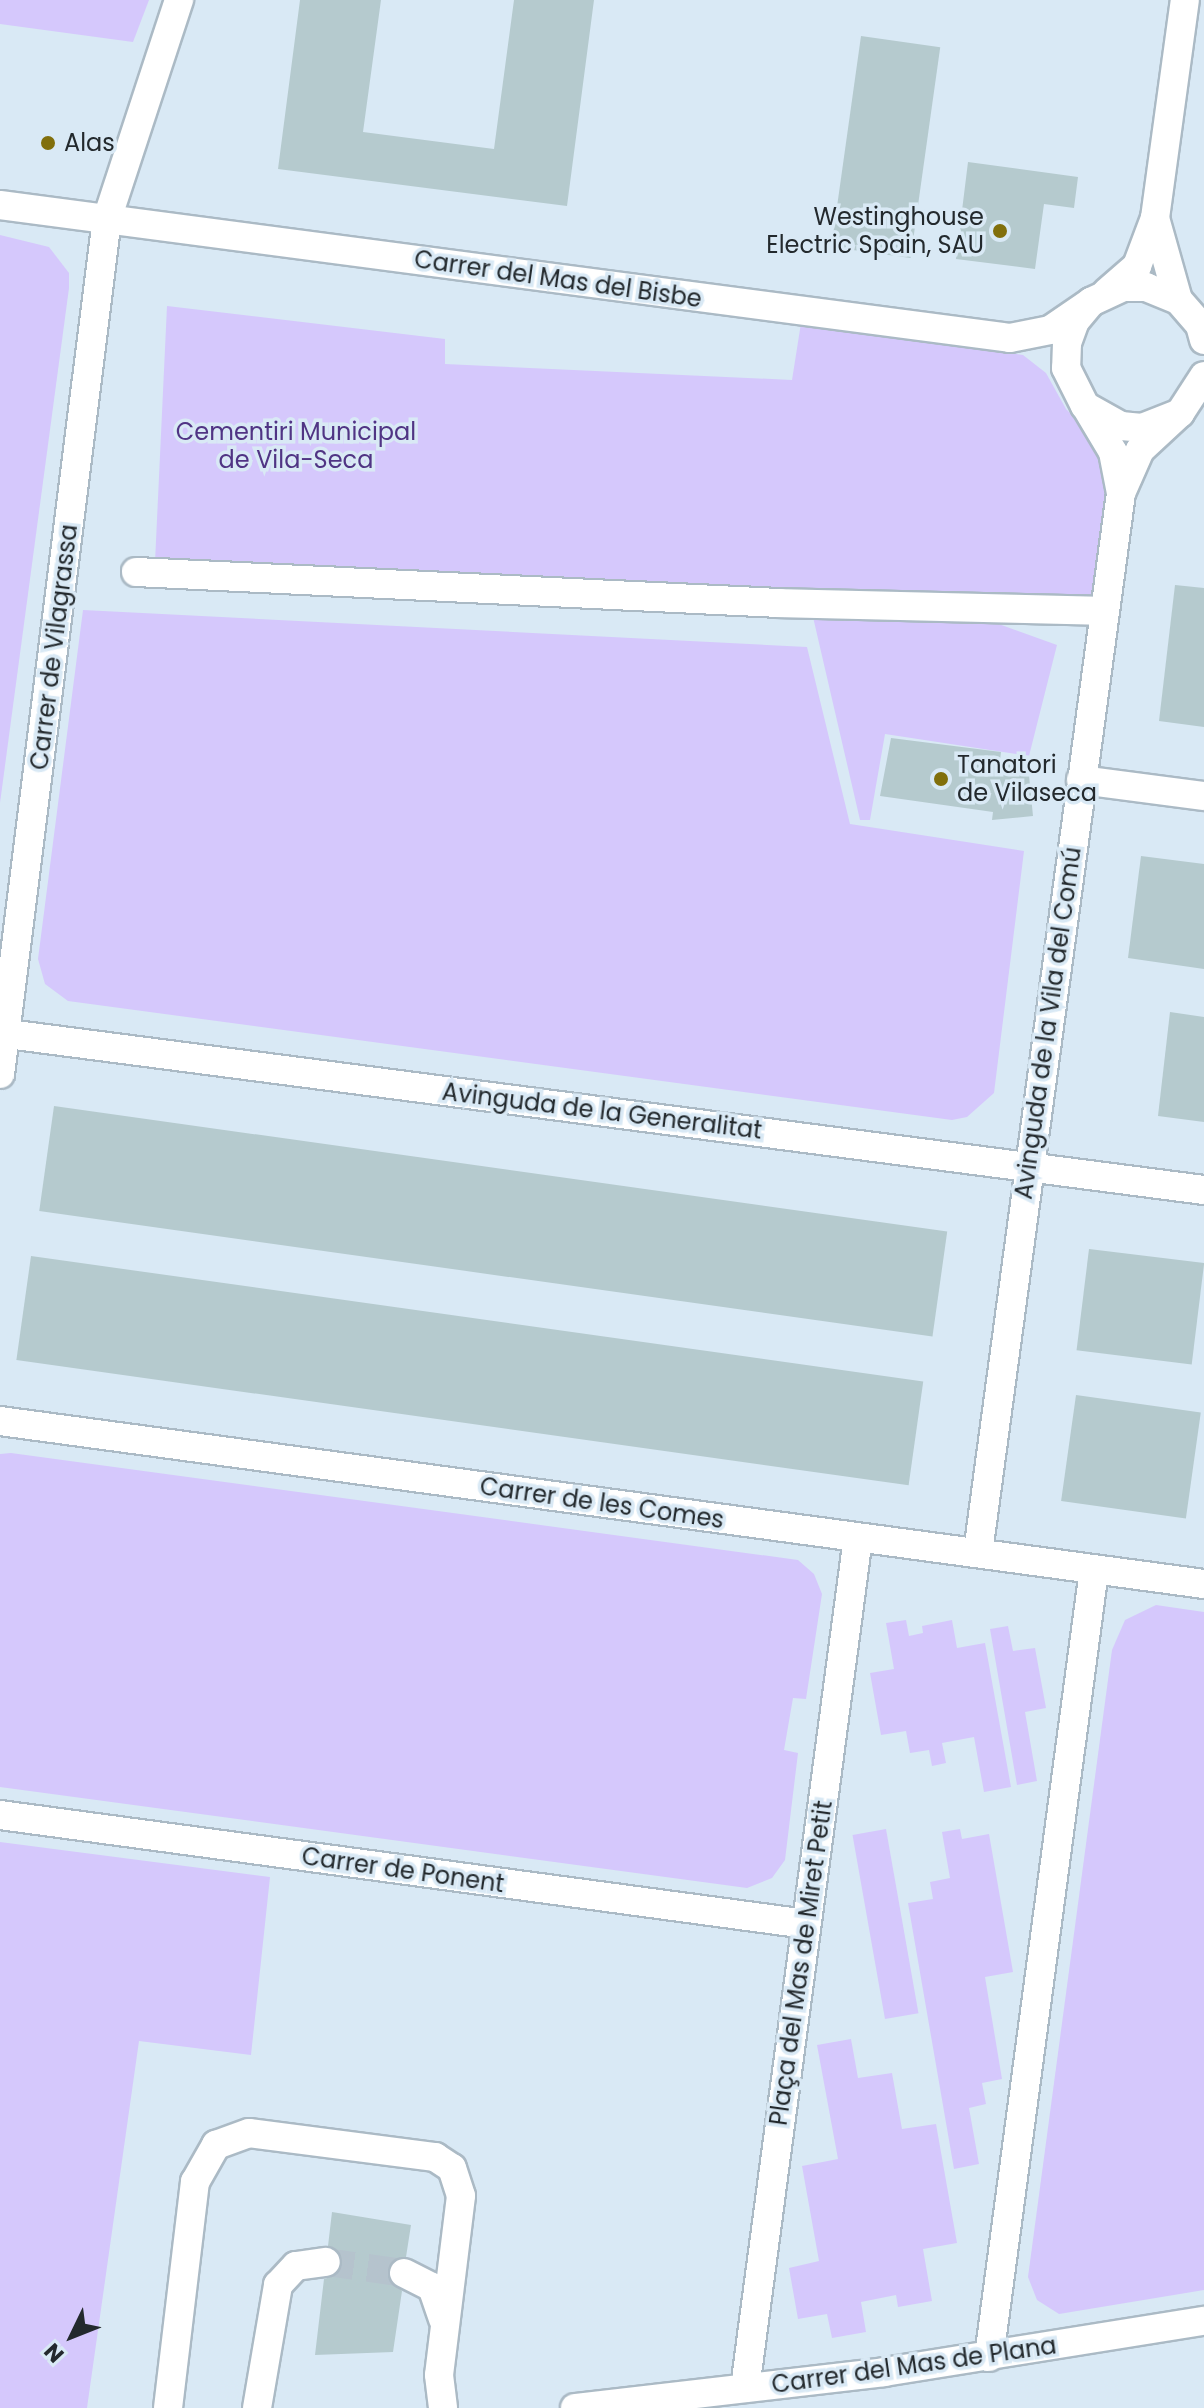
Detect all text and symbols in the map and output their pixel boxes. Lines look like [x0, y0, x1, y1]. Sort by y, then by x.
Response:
place label: Alas [64, 129, 115, 157]
marker: Alas [39, 134, 57, 152]
place label: Westinghouse Electric Spain, SAU [766, 203, 984, 259]
marker: Westinghouse Electric Spain, SAU [991, 222, 1009, 240]
street label: Carrer del Mas del Bisbe [413, 245, 703, 313]
park label: Cementiri Municipal de Vila-Seca [176, 418, 416, 474]
street label: Carrer de Vilagrassa [25, 522, 83, 772]
place label: Tanatori de Vilaseca [957, 751, 1097, 807]
marker: Tanatori de Vilaseca [932, 770, 950, 788]
street label: Avinguda de la Vila del Comú [1009, 845, 1087, 1201]
street label: Avinguda de la Generalitat [441, 1077, 763, 1145]
street label: Carrer de les Comes [478, 1472, 726, 1534]
street label: Plaça del Mas de Miret Petit [764, 1799, 838, 2127]
street label: Carrer de Ponent [300, 1842, 506, 1898]
north arrow [32, 2296, 112, 2376]
street label: Carrer del Mas de Plana [770, 2331, 1058, 2399]
text: N [37, 2336, 71, 2369]

